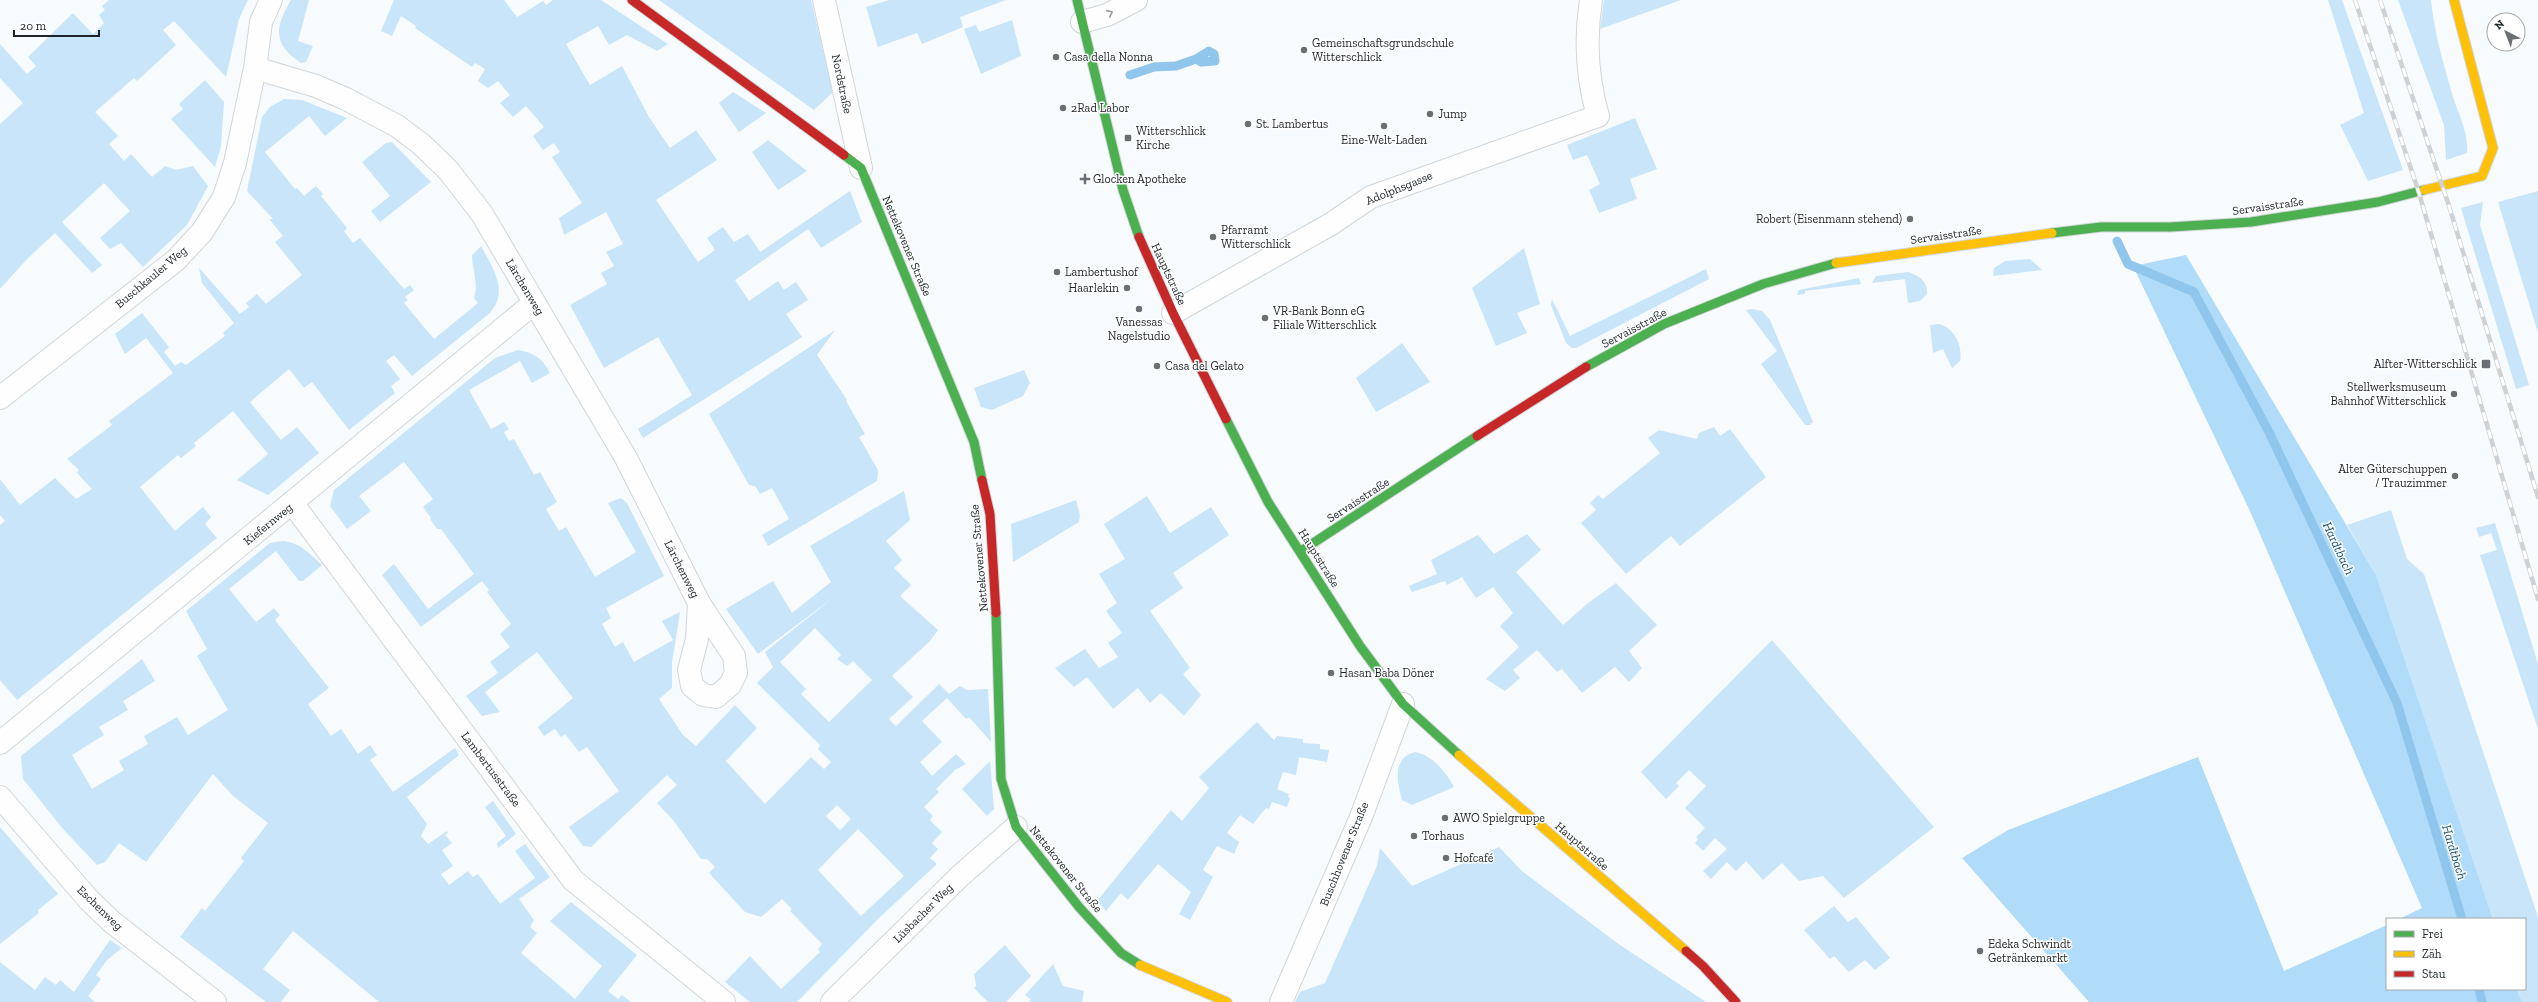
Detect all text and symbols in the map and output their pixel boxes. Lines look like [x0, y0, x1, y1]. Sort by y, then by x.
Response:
one-way arrow [1106, 10, 1113, 18]
scale bar [14, 12, 99, 38]
north arrow [2486, 12, 2526, 52]
text: N [2492, 17, 2508, 33]
text: 20 m [20, 19, 47, 33]
place label: Gemeinschaftsgrundschule Witterschlick [1312, 36, 1454, 64]
marker: Gemeinschaftsgrundschule Witterschlick [1299, 45, 1309, 55]
place label: Casa della Nonna [1064, 50, 1153, 64]
marker: Casa della Nonna [1051, 52, 1061, 62]
street label: Nordstraße [829, 53, 855, 115]
place label: 2Rad Labor [1071, 101, 1130, 115]
marker: 2Rad Labor [1058, 103, 1068, 113]
place label: Jump [1438, 107, 1467, 121]
marker: Jump [1425, 109, 1435, 119]
place label: St. Lambertus [1256, 117, 1328, 131]
marker: St. Lambertus [1243, 119, 1253, 129]
marker: Eine-Welt-Laden [1379, 121, 1389, 131]
place label: Witterschlick Kirche [1136, 124, 1207, 152]
marker: Witterschlick Kirche [1123, 133, 1133, 143]
place label: Eine-Welt-Laden [1341, 133, 1427, 147]
street label: Adolphsgasse [1364, 168, 1435, 208]
place label: Glocken Apotheke [1093, 172, 1186, 186]
marker: Glocken Apotheke [1080, 174, 1090, 184]
street label: Nettekovener Straße [880, 194, 935, 299]
street label: Servaisstraße [2232, 194, 2305, 218]
place label: Robert (Eisenmann stehend) [1756, 212, 1902, 226]
marker: Robert (Eisenmann stehend) [1905, 214, 1915, 224]
place label: Pfarramt Witterschlick [1221, 223, 1292, 251]
street label: Servaisstraße [1910, 223, 1983, 247]
marker: Pfarramt Witterschlick [1208, 232, 1218, 242]
street label: Hauptstraße [1149, 241, 1190, 307]
street label: Buschkauler Weg [112, 243, 190, 311]
street label: Lärchenweg [503, 256, 547, 318]
place label: Lambertushof [1065, 265, 1139, 279]
marker: Lambertushof [1052, 267, 1062, 277]
place label: Haarlekin [1068, 281, 1119, 295]
marker: Haarlekin [1122, 283, 1132, 293]
marker: Vanessas Nagelstudio [1134, 304, 1144, 314]
place label: VR-Bank Bonn eG Filiale Witterschlick [1272, 304, 1377, 332]
street label: Servaisstraße [1599, 305, 1669, 351]
marker: VR-Bank Bonn eG Filiale Witterschlick [1260, 313, 1270, 323]
place label: Vanessas Nagelstudio [1108, 315, 1170, 343]
place label: Alfter-Witterschlick [2374, 357, 2478, 371]
marker: Alfter-Witterschlick [2480, 358, 2492, 370]
place label: Casa del Gelato [1165, 359, 1244, 373]
marker: Casa del Gelato [1152, 361, 1162, 371]
place label: Stellwerksmuseum Bahnhof Witterschlick [2331, 380, 2447, 408]
marker: Stellwerksmuseum Bahnhof Witterschlick [2449, 389, 2459, 399]
place label: Alter Güterschuppen / Trauzimmer [2338, 462, 2447, 490]
marker: Alter Güterschuppen / Trauzimmer [2450, 471, 2460, 481]
street label: Servaisstraße [1324, 474, 1392, 525]
street label: Kiefernweg [241, 500, 296, 548]
street label: Nettekovener Straße [967, 503, 991, 612]
water label: Hardtbach [2320, 519, 2358, 577]
street label: Hauptstraße [1295, 526, 1343, 590]
street label: Lärchenweg [661, 538, 703, 601]
place label: Hasan Baba Döner [1339, 666, 1435, 680]
marker: Hasan Baba Döner [1326, 668, 1336, 678]
street label: Lambertusstraße [458, 729, 524, 810]
street label: Buschhovener Straße [1317, 800, 1371, 908]
place label: AWO Spielgruppe [1453, 811, 1545, 825]
marker: AWO Spielgruppe [1440, 813, 1450, 823]
street label: Hauptstraße [1552, 819, 1612, 873]
street label: Nettekovener Straße [1027, 823, 1106, 915]
water label: Hardtbach [2439, 823, 2470, 882]
place label: Torhaus [1422, 829, 1464, 843]
marker: Torhaus [1409, 831, 1419, 841]
place label: Hofcafé [1454, 851, 1494, 865]
marker: Hofcafé [1441, 853, 1451, 863]
street label: Lüsbacher Weg [890, 880, 956, 946]
street label: Eschenweg [74, 883, 126, 934]
legend [2386, 918, 2526, 990]
text: Frei [2422, 927, 2443, 941]
place label: Edeka Schwindt Getränkemarkt [1988, 937, 2071, 965]
marker: Edeka Schwindt Getränkemarkt [1975, 946, 1985, 956]
text: Zäh [2422, 947, 2442, 961]
text: Stau [2422, 967, 2446, 981]

